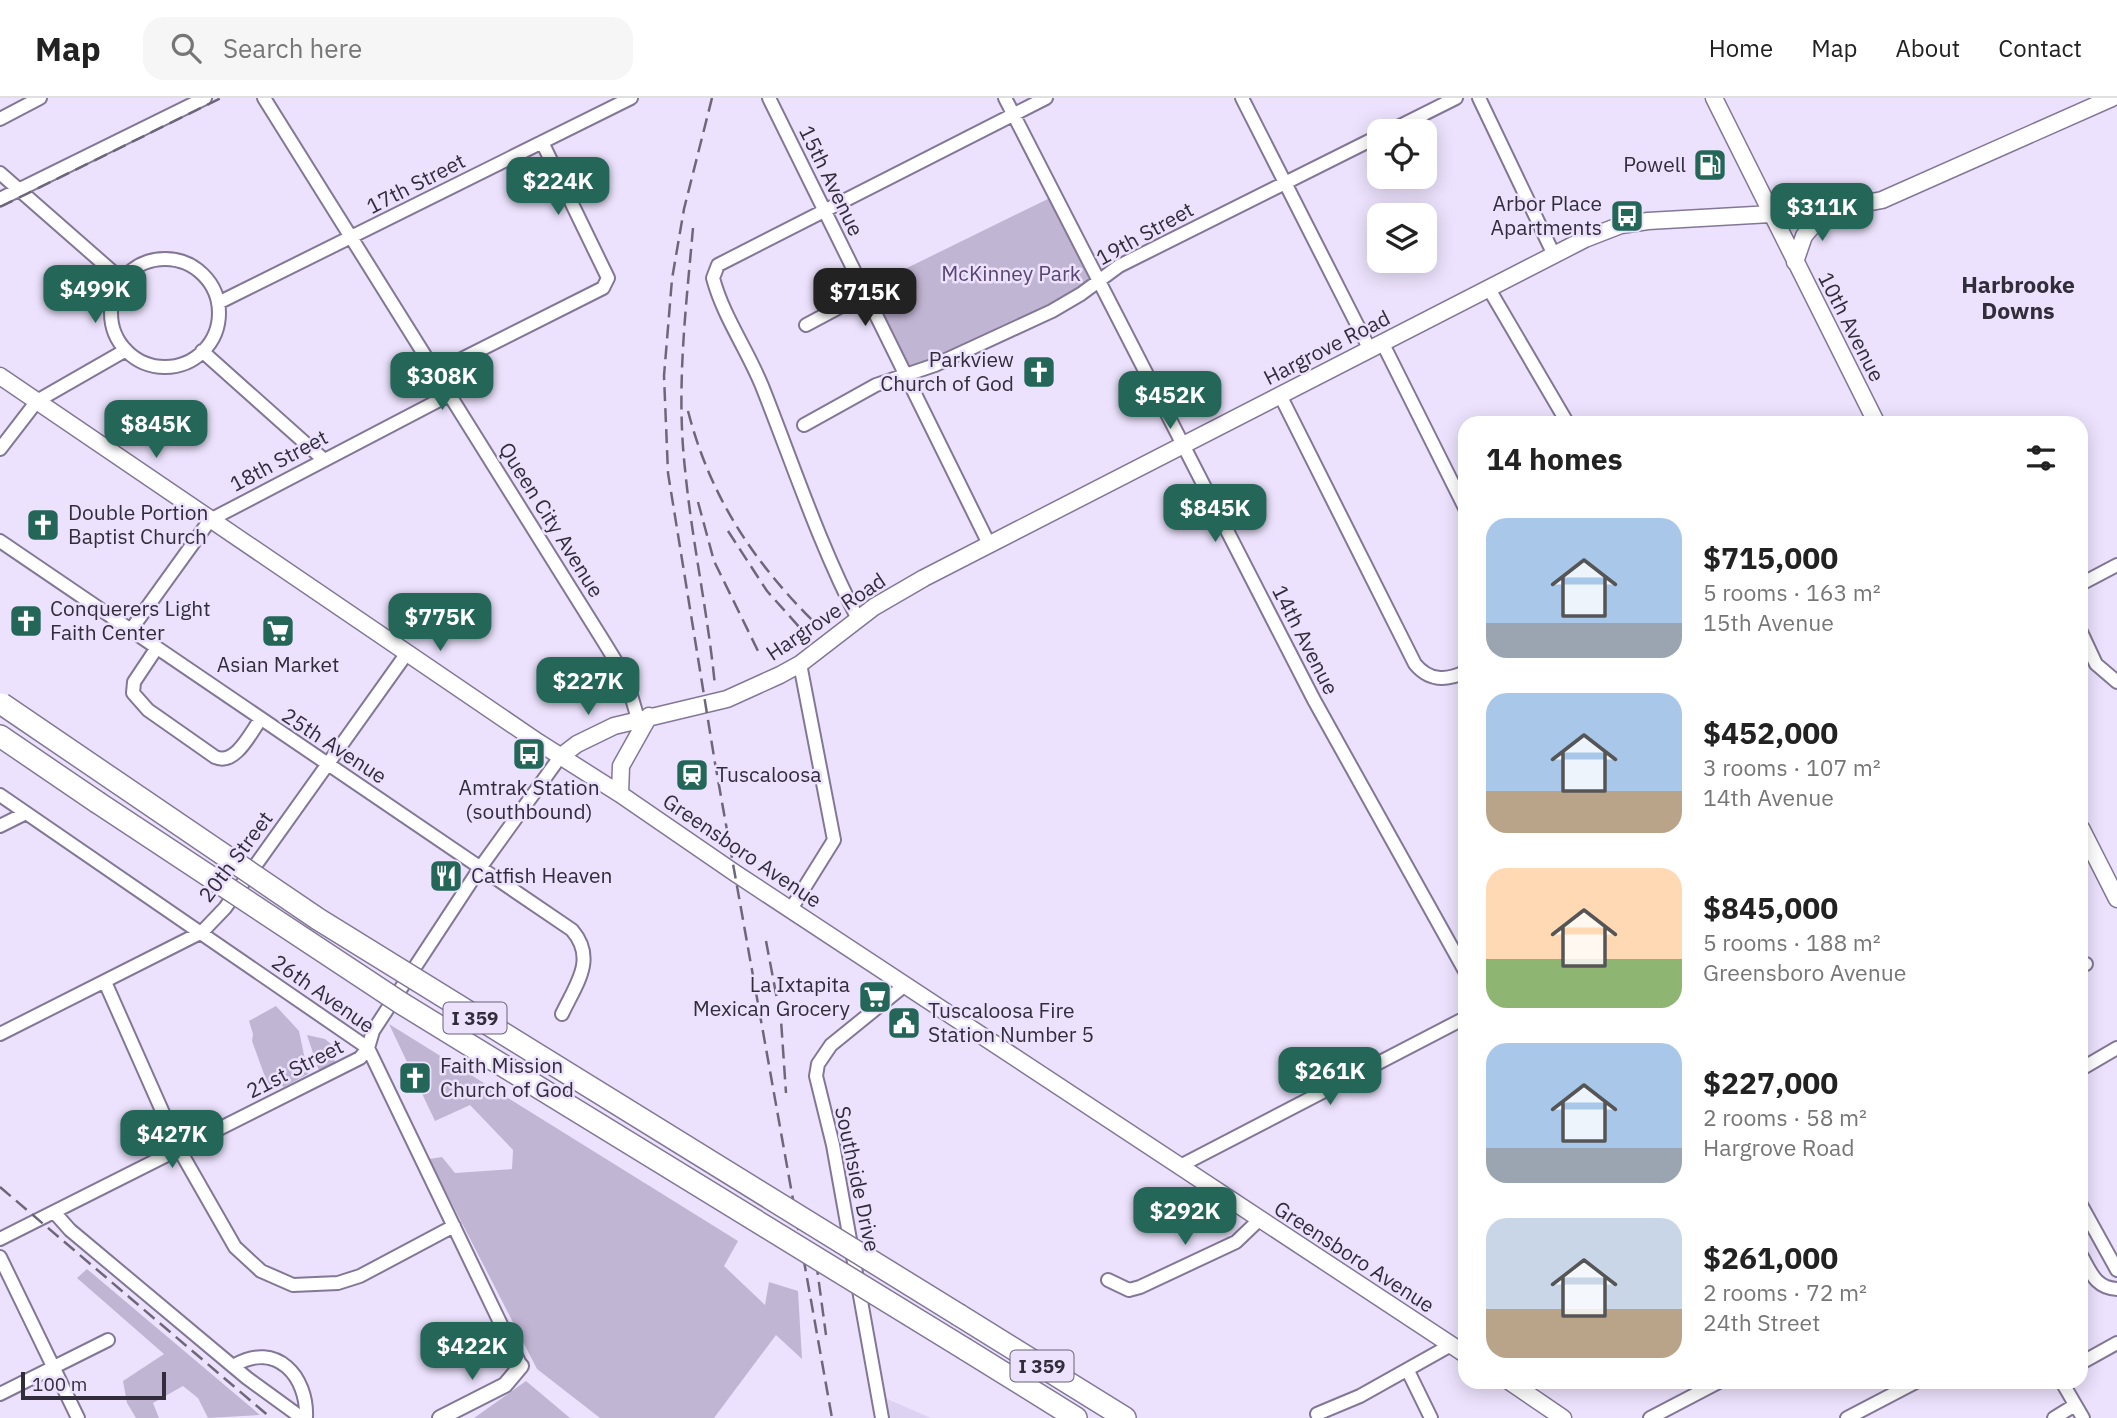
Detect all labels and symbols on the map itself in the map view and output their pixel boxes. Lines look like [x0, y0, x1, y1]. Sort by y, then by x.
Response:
street label: 15th Avenue [793, 121, 871, 240]
street label: 17th Street [361, 146, 470, 220]
fuel station icon: Powell [1691, 146, 1729, 184]
place label: Powell [1623, 150, 1686, 178]
pin: $224K [509, 158, 607, 217]
pin: $311K [1773, 184, 1871, 243]
place label: Arbor Place Apartments [1491, 189, 1602, 241]
street label: 19th Street [1091, 195, 1198, 271]
bus stop icon: Arbor Place Apartments [1608, 197, 1646, 235]
park label: McKinney Park [941, 259, 1081, 287]
pin: $499K [46, 266, 144, 325]
street label: 10th Avenue [1812, 267, 1892, 386]
pin: $715K [816, 268, 914, 328]
district label: Harbrooke Downs [1961, 269, 2075, 325]
street label: Hargrove Road [1258, 303, 1395, 391]
place label: Parkview Church of God [880, 345, 1014, 397]
pin: $308K [393, 352, 491, 412]
church icon: Parkview Church of God [1020, 353, 1058, 391]
pin: $452K [1121, 372, 1219, 431]
pin: $845K [107, 400, 205, 460]
street label: 18th Street [225, 423, 332, 498]
street label: Queen City Avenue [493, 437, 611, 602]
pin: $845K [1166, 484, 1264, 544]
place label: Double Portion Baptist Church [68, 498, 208, 550]
church icon: Double Portion Baptist Church [24, 506, 62, 544]
street label: Hargrove Road [760, 566, 891, 667]
street label: 14th Avenue [1266, 580, 1346, 699]
place label: Conquerers Light Faith Center [50, 594, 211, 646]
pin: $775K [391, 594, 489, 653]
church icon: Conquerers Light Faith Center [7, 602, 45, 640]
supermarket icon: Asian Market [259, 612, 297, 650]
place label: Asian Market [217, 650, 339, 678]
pin: $227K [539, 658, 637, 717]
street label: 25th Avenue [277, 701, 392, 789]
bus stop icon: Amtrak Station (southbound) [510, 735, 548, 773]
station icon: Tuscaloosa [673, 756, 711, 794]
place label: Tuscaloosa [716, 760, 822, 788]
place label: Amtrak Station (southbound) [458, 773, 600, 825]
street label: Greensboro Avenue [658, 787, 827, 914]
street label: 20th Street [192, 805, 279, 908]
restaurant icon: Catfish Heaven [427, 857, 465, 895]
place label: Catfish Heaven [471, 861, 612, 889]
street label: 26th Avenue [267, 947, 381, 1039]
place label: La Ixtapita Mexican Grocery [693, 970, 851, 1022]
supermarket icon: La Ixtapita Mexican Grocery [856, 978, 894, 1016]
place label: Tuscaloosa Fire Station Number 5 [928, 996, 1094, 1048]
road number: I 359 [444, 1002, 506, 1034]
public building icon: Tuscaloosa Fire Station Number 5 [885, 1004, 923, 1042]
street label: 21st Street [241, 1032, 348, 1104]
pin: $261K [1281, 1048, 1379, 1107]
place label: Faith Mission Church of God [440, 1051, 574, 1103]
church icon: Faith Mission Church of God [396, 1059, 434, 1097]
street label: Southside Drive [829, 1103, 887, 1254]
pin: $427K [123, 1110, 221, 1170]
pin: $292K [1136, 1188, 1234, 1247]
street label: Greensboro Avenue [1269, 1194, 1440, 1318]
pin: $422K [423, 1322, 521, 1382]
road number: I 359 [1010, 1350, 1074, 1382]
scale bar [21, 1369, 166, 1401]

